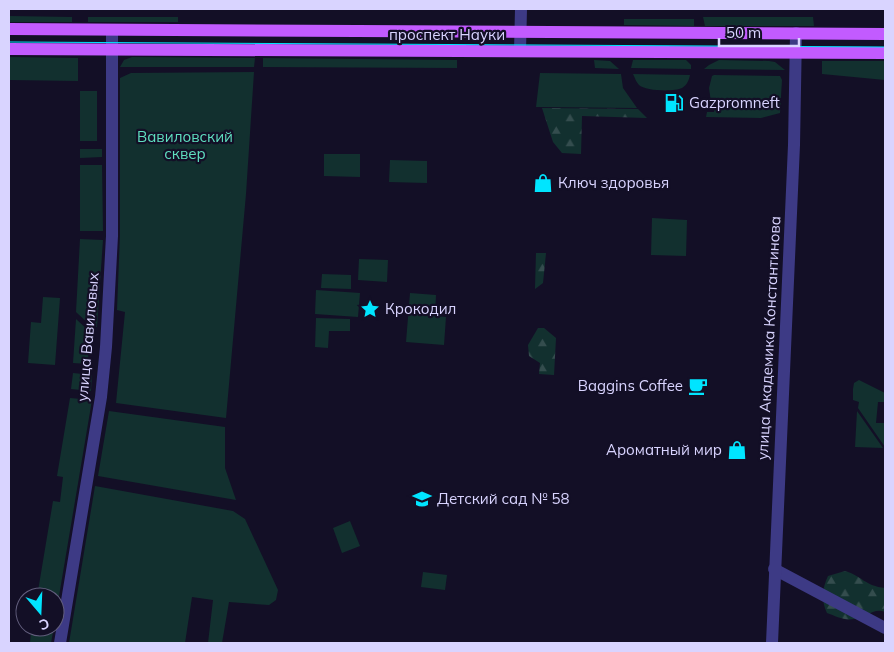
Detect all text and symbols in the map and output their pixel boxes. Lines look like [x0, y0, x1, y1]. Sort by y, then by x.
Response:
scale bar [719, 15, 799, 47]
text: 50 m [726, 23, 761, 42]
street label: проспект Науки [389, 25, 505, 44]
fuel station icon: Gazpromneft [663, 92, 685, 114]
place label: Gazpromneft [689, 93, 780, 112]
park label: Вавиловский сквер [137, 127, 233, 163]
shop icon: Ключ здоровья [532, 172, 554, 194]
place label: Ключ здоровья [558, 173, 669, 192]
street label: улица Академика Константинова [753, 215, 784, 460]
street label: улица Вавиловых [72, 272, 103, 402]
place icon: Крокодил [359, 298, 381, 320]
place label: Крокодил [385, 299, 456, 318]
cafe icon: Baggins Coffee [687, 375, 709, 397]
place label: Baggins Coffee [578, 376, 683, 395]
shop icon: Ароматный мир [726, 439, 748, 461]
place label: Ароматный мир [606, 440, 722, 459]
school or university icon: Детский сад № 58 [411, 488, 433, 510]
place label: Детский сад № 58 [437, 489, 570, 508]
north arrow [15, 587, 65, 637]
text: С [37, 614, 52, 634]

